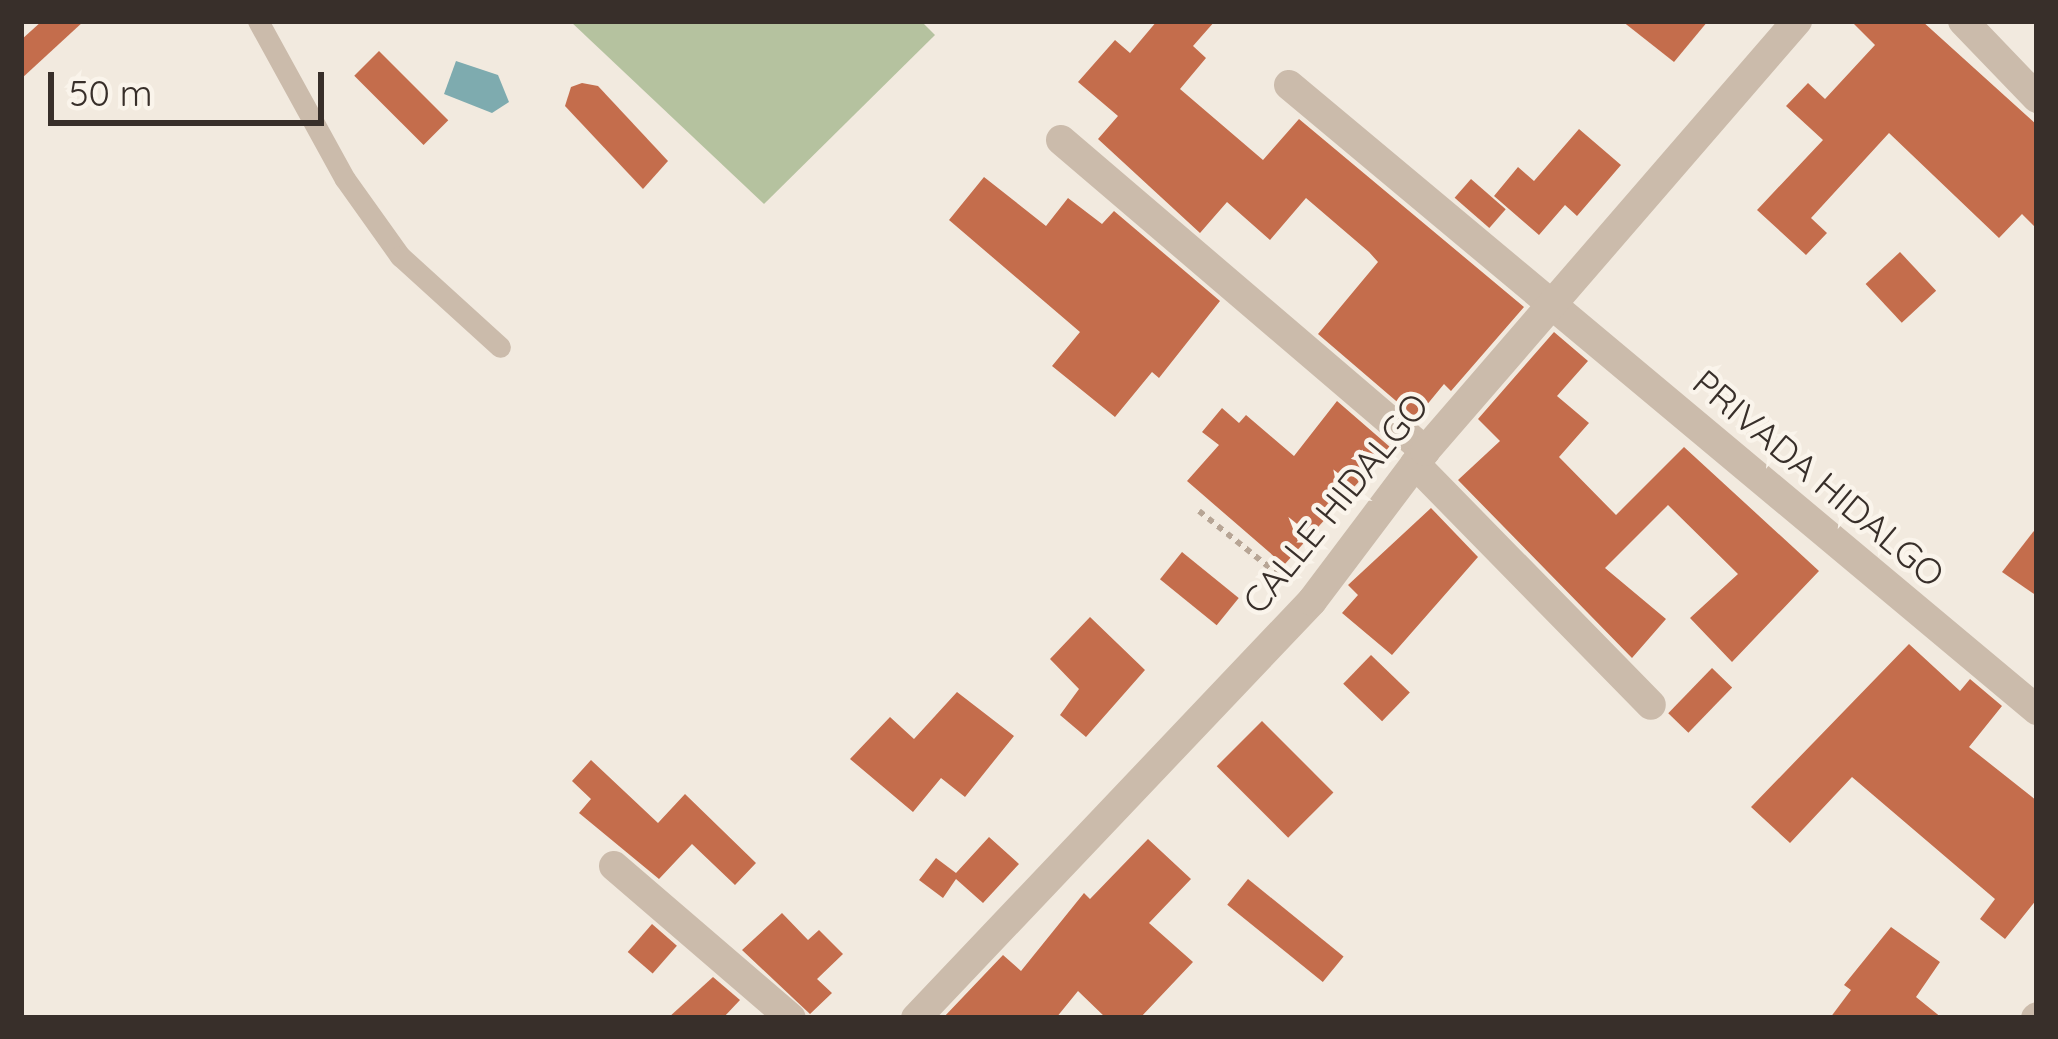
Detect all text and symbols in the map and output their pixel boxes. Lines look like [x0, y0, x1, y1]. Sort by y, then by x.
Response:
scale bar [54, 48, 330, 122]
text: 50 m [69, 70, 153, 115]
street label: PRIVADA HIDALGO [1685, 360, 1953, 596]
street label: CALLE HIDALGO [1233, 384, 1437, 622]

